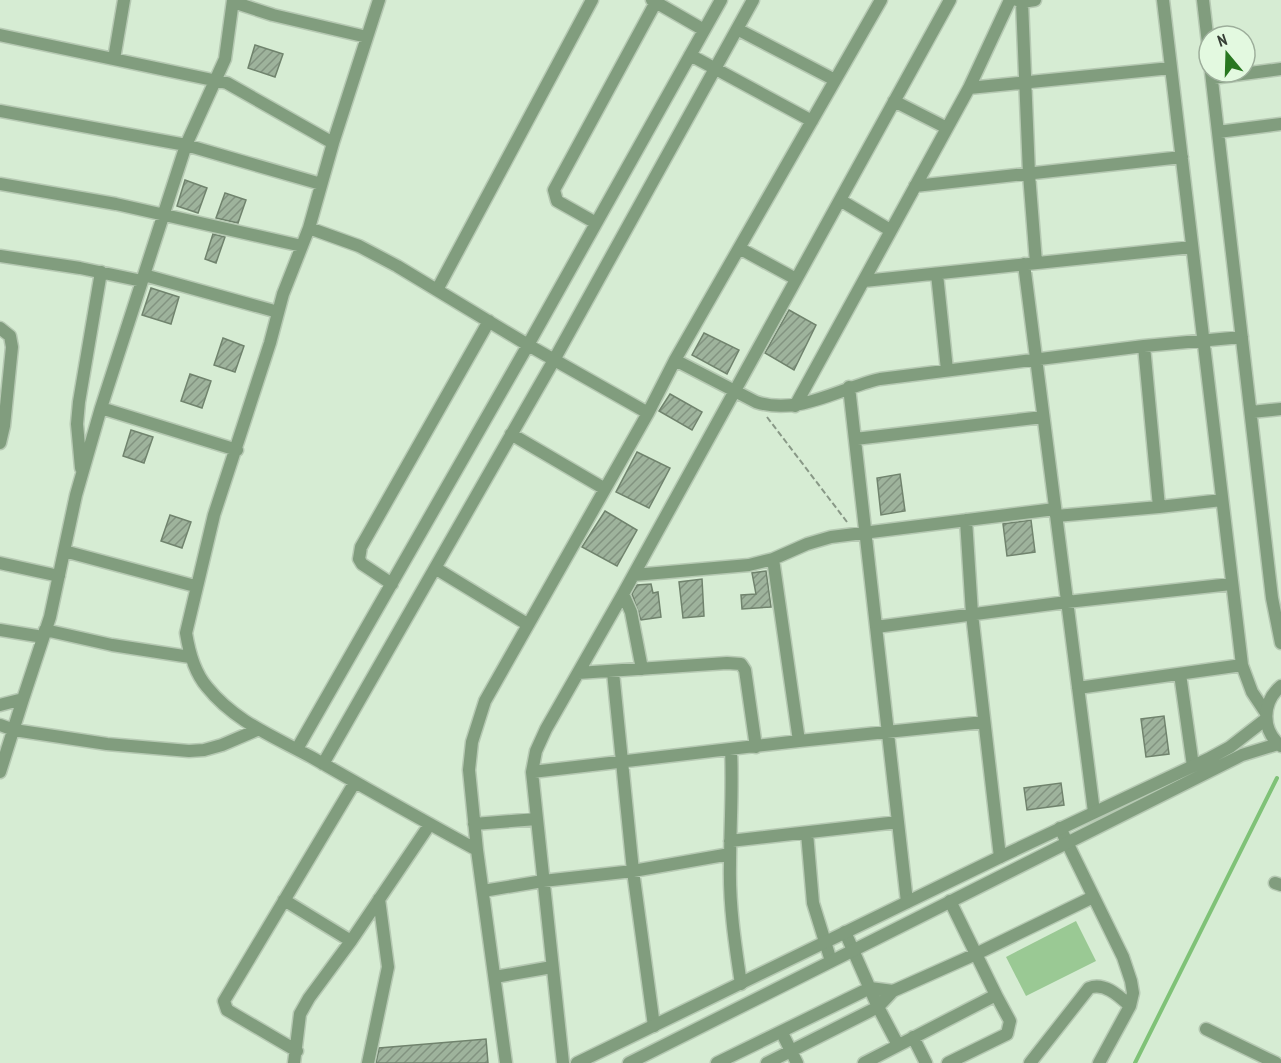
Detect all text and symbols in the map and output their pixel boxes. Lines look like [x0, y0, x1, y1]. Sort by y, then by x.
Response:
north arrow [1197, 24, 1257, 84]
text: N [1215, 29, 1229, 51]

